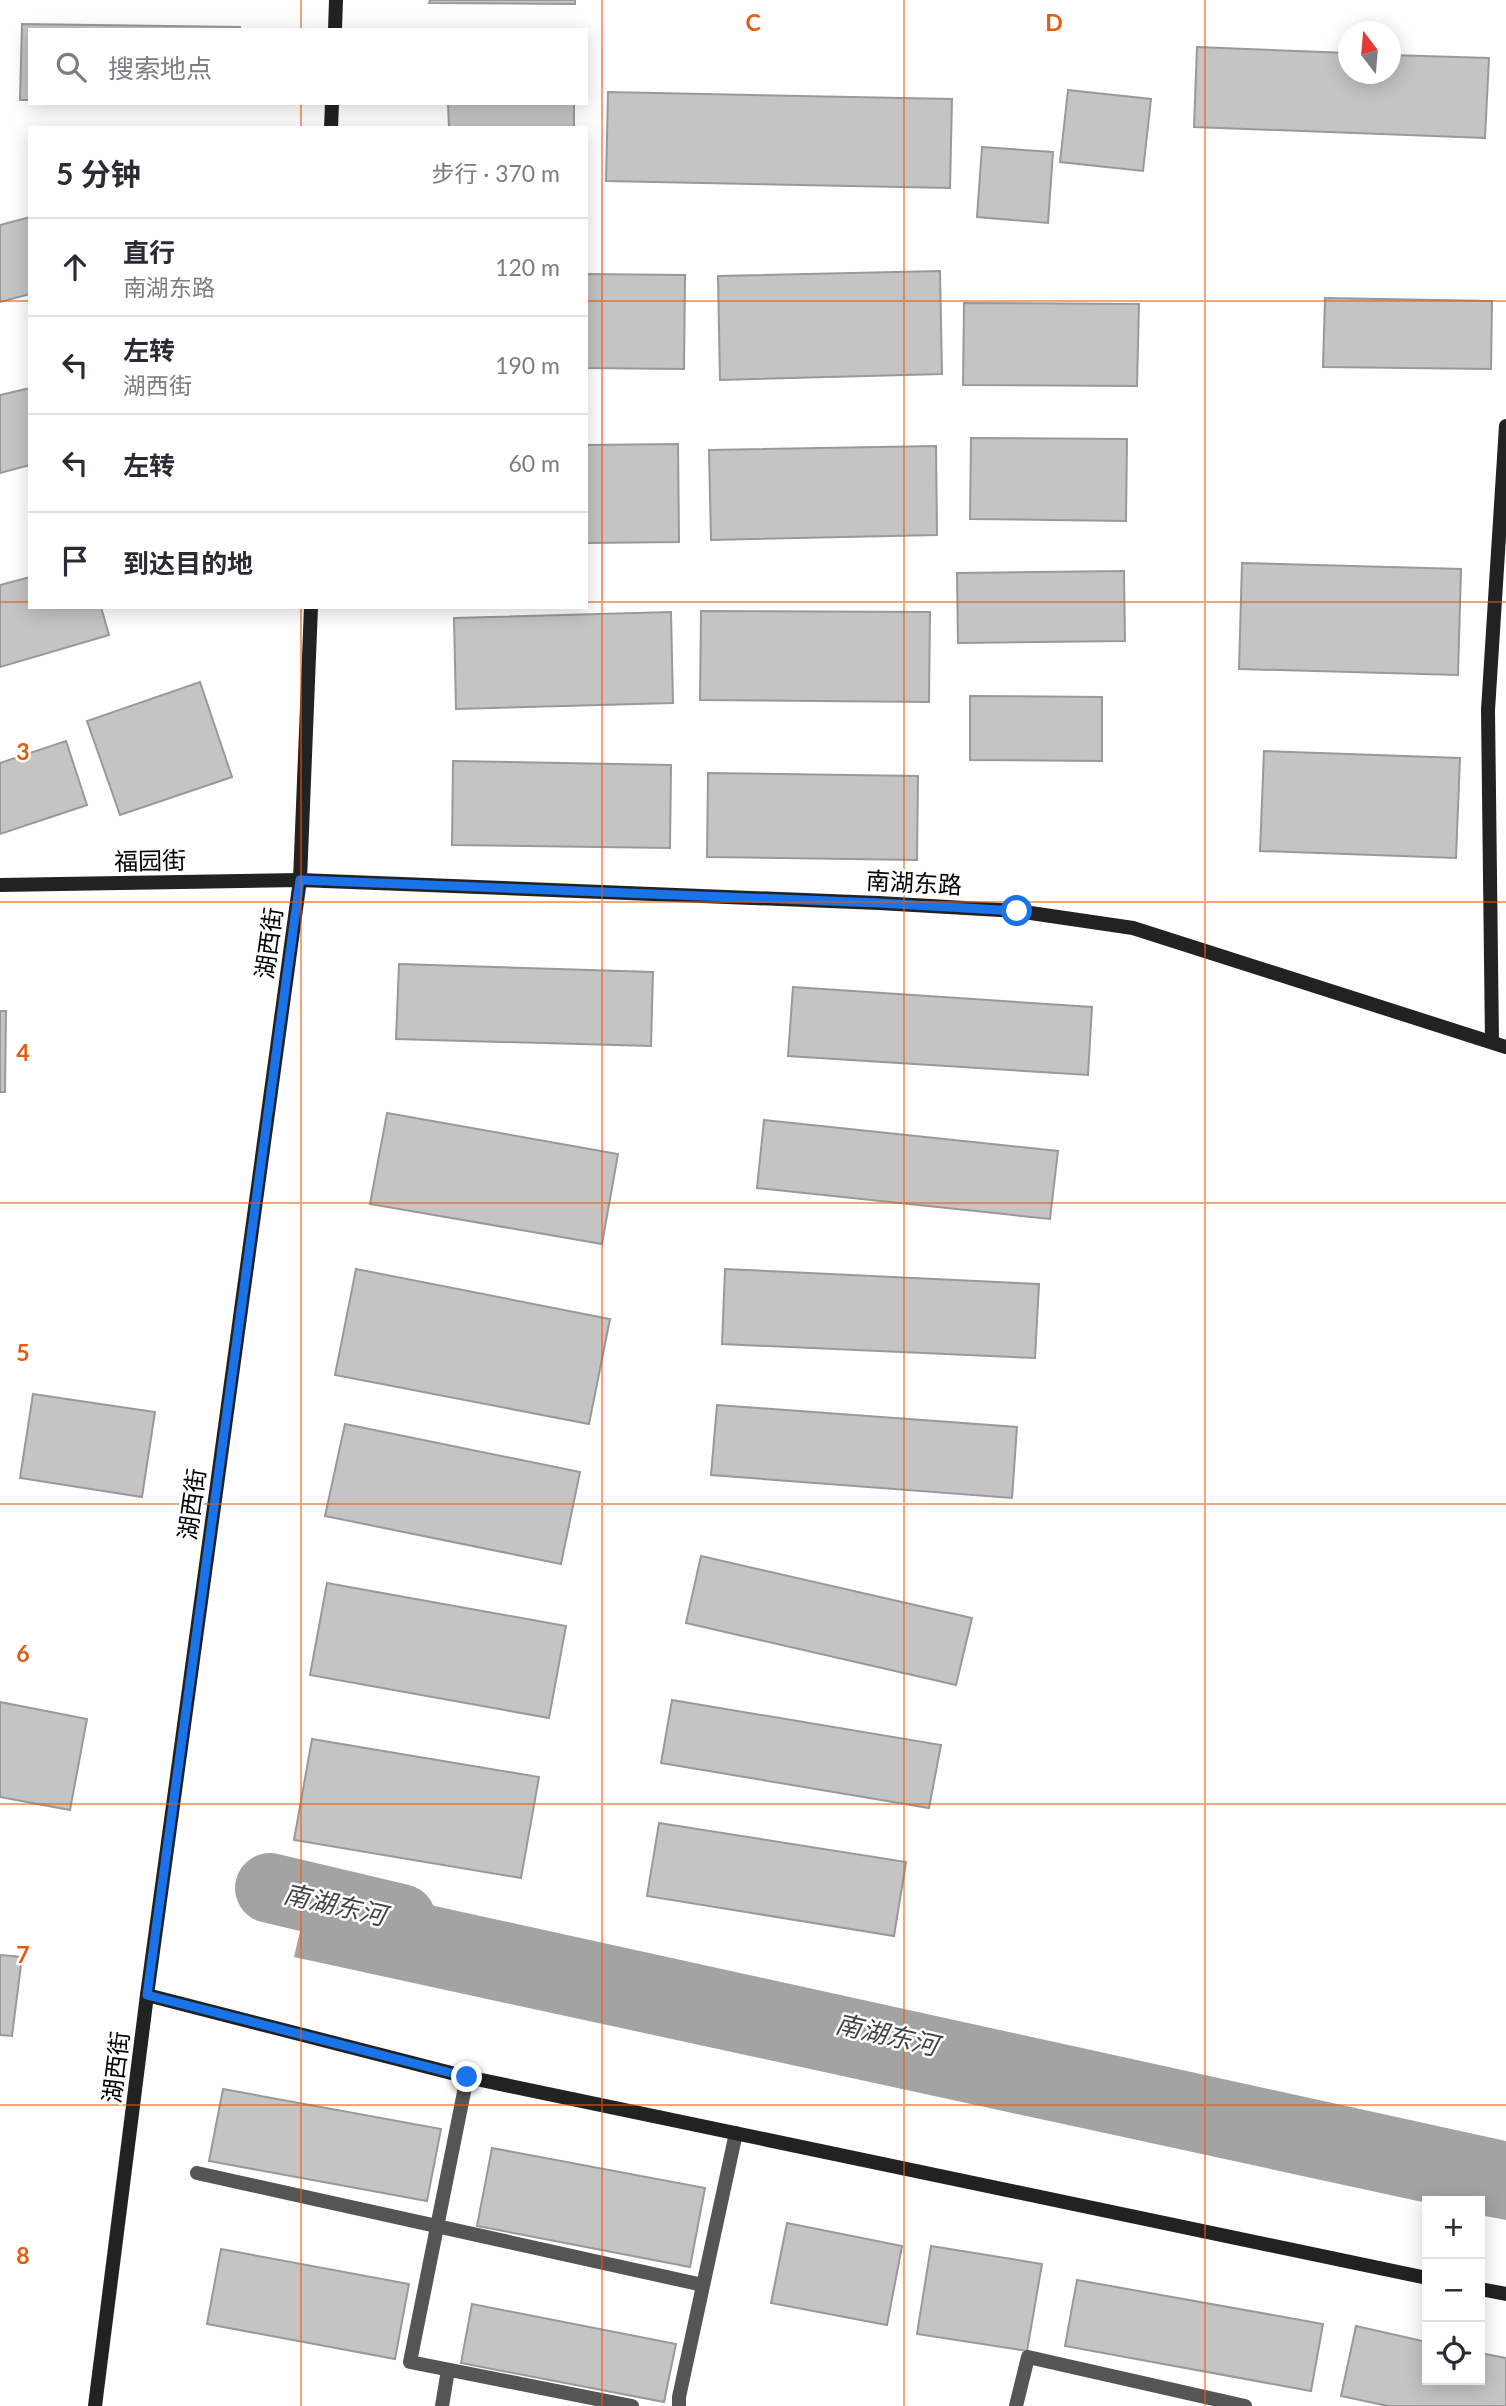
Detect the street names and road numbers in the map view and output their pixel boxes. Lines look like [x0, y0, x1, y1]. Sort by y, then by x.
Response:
street label: 福园街 [114, 845, 186, 875]
street label: 南湖东路 [865, 865, 963, 899]
street label: 湖西街 [249, 905, 287, 981]
street label: 湖西街 [172, 1466, 210, 1542]
street label: 湖西街 [96, 2030, 134, 2104]

